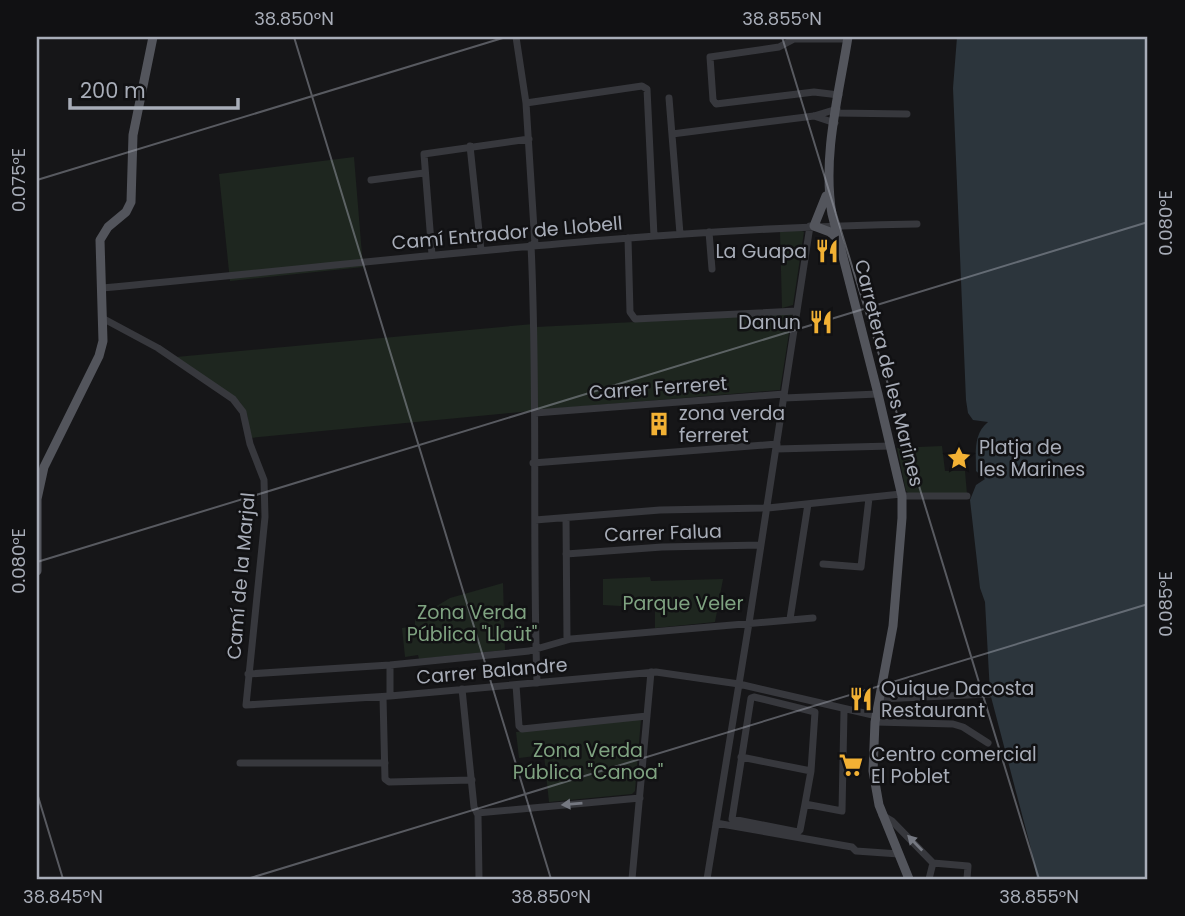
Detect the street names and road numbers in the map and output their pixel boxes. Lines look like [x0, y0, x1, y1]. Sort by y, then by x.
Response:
street label: Camí Entrador de Llobell [391, 209, 623, 257]
street label: Carretera de les Marines [848, 257, 930, 489]
street label: Carrer Ferreret [588, 370, 728, 406]
street label: Camí de la Marjal [220, 491, 262, 661]
street label: Carrer Falua [604, 517, 722, 549]
street label: Carrer Balandre [415, 651, 569, 691]

